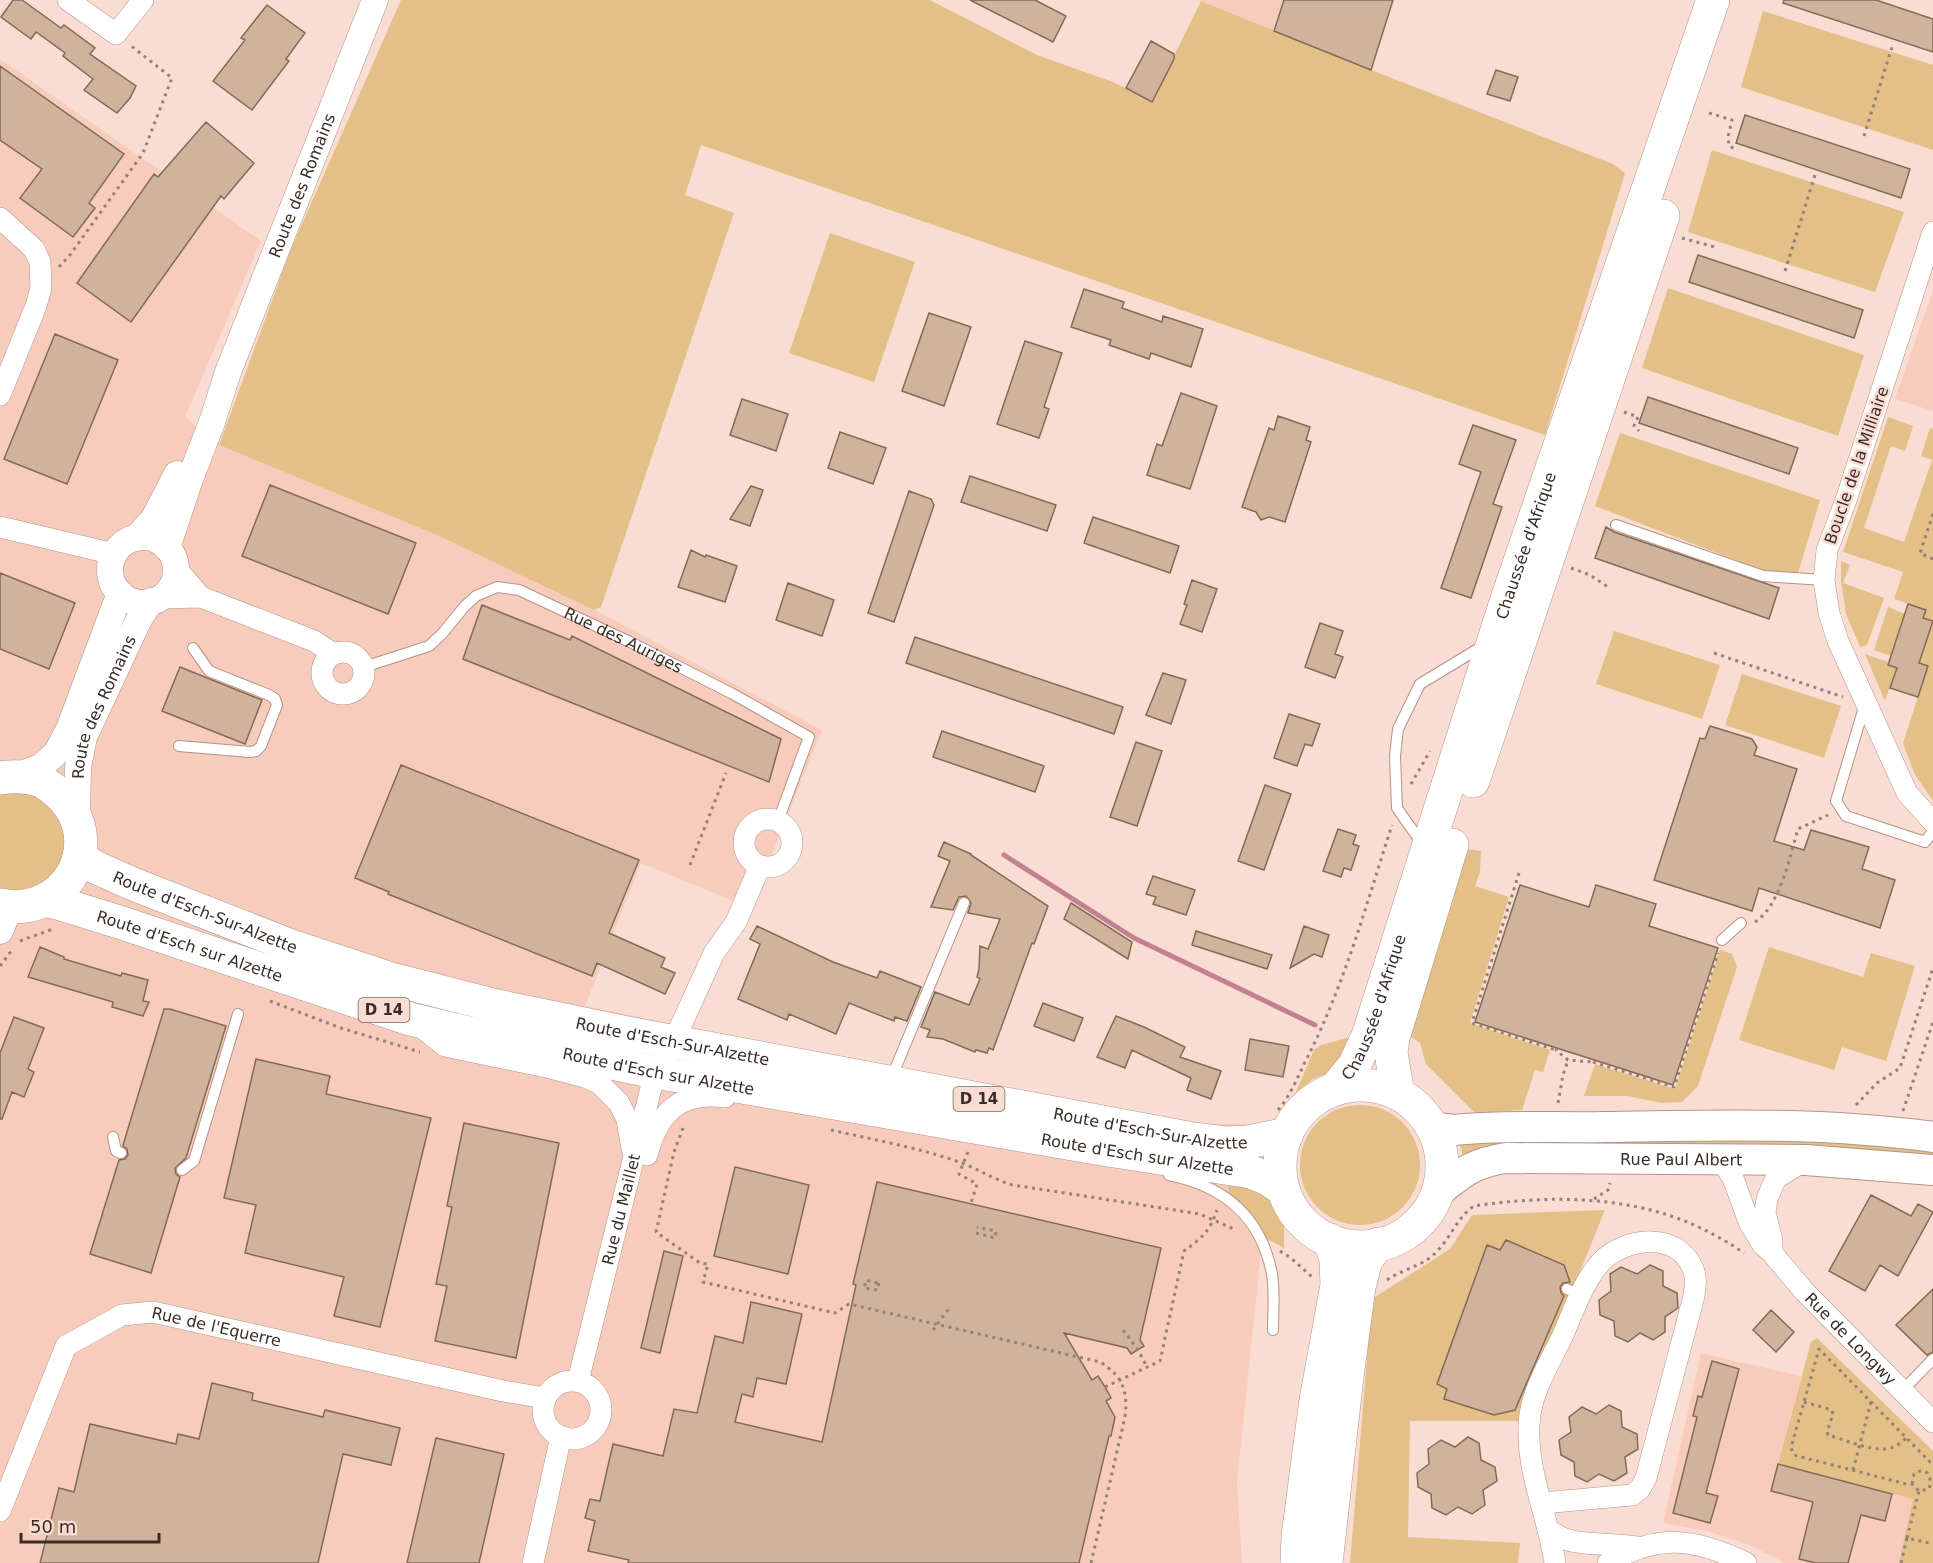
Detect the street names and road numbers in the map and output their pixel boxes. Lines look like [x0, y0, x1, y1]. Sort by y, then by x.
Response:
street label: Route des Romains [265, 111, 339, 260]
street label: Boucle de la Milliaire [1821, 384, 1892, 546]
street label: Chaussée d'Afrique [1492, 470, 1560, 622]
street label: Rue des Auriges [561, 604, 686, 677]
street label: Route des Romains [69, 632, 140, 779]
street label: Route d'Esch-Sur-Alzette [110, 867, 300, 957]
street label: Route d'Esch sur Alzette [94, 907, 285, 986]
street label: Chaussée d'Afrique [1337, 932, 1410, 1084]
road number: D 14 [358, 998, 410, 1022]
street label: Route d'Esch-Sur-Alzette [574, 1014, 771, 1069]
street label: Route d'Esch sur Alzette [561, 1044, 756, 1099]
road number: D 14 [954, 1087, 1004, 1111]
street label: Route d'Esch-Sur-Alzette [1052, 1104, 1248, 1153]
street label: Route d'Esch sur Alzette [1040, 1130, 1235, 1179]
street label: Rue Paul Albert [1620, 1150, 1742, 1170]
street label: Rue du Maillet [598, 1152, 644, 1267]
street label: Rue de Longwy [1801, 1289, 1900, 1389]
street label: Rue de l'Equerre [150, 1303, 283, 1351]

